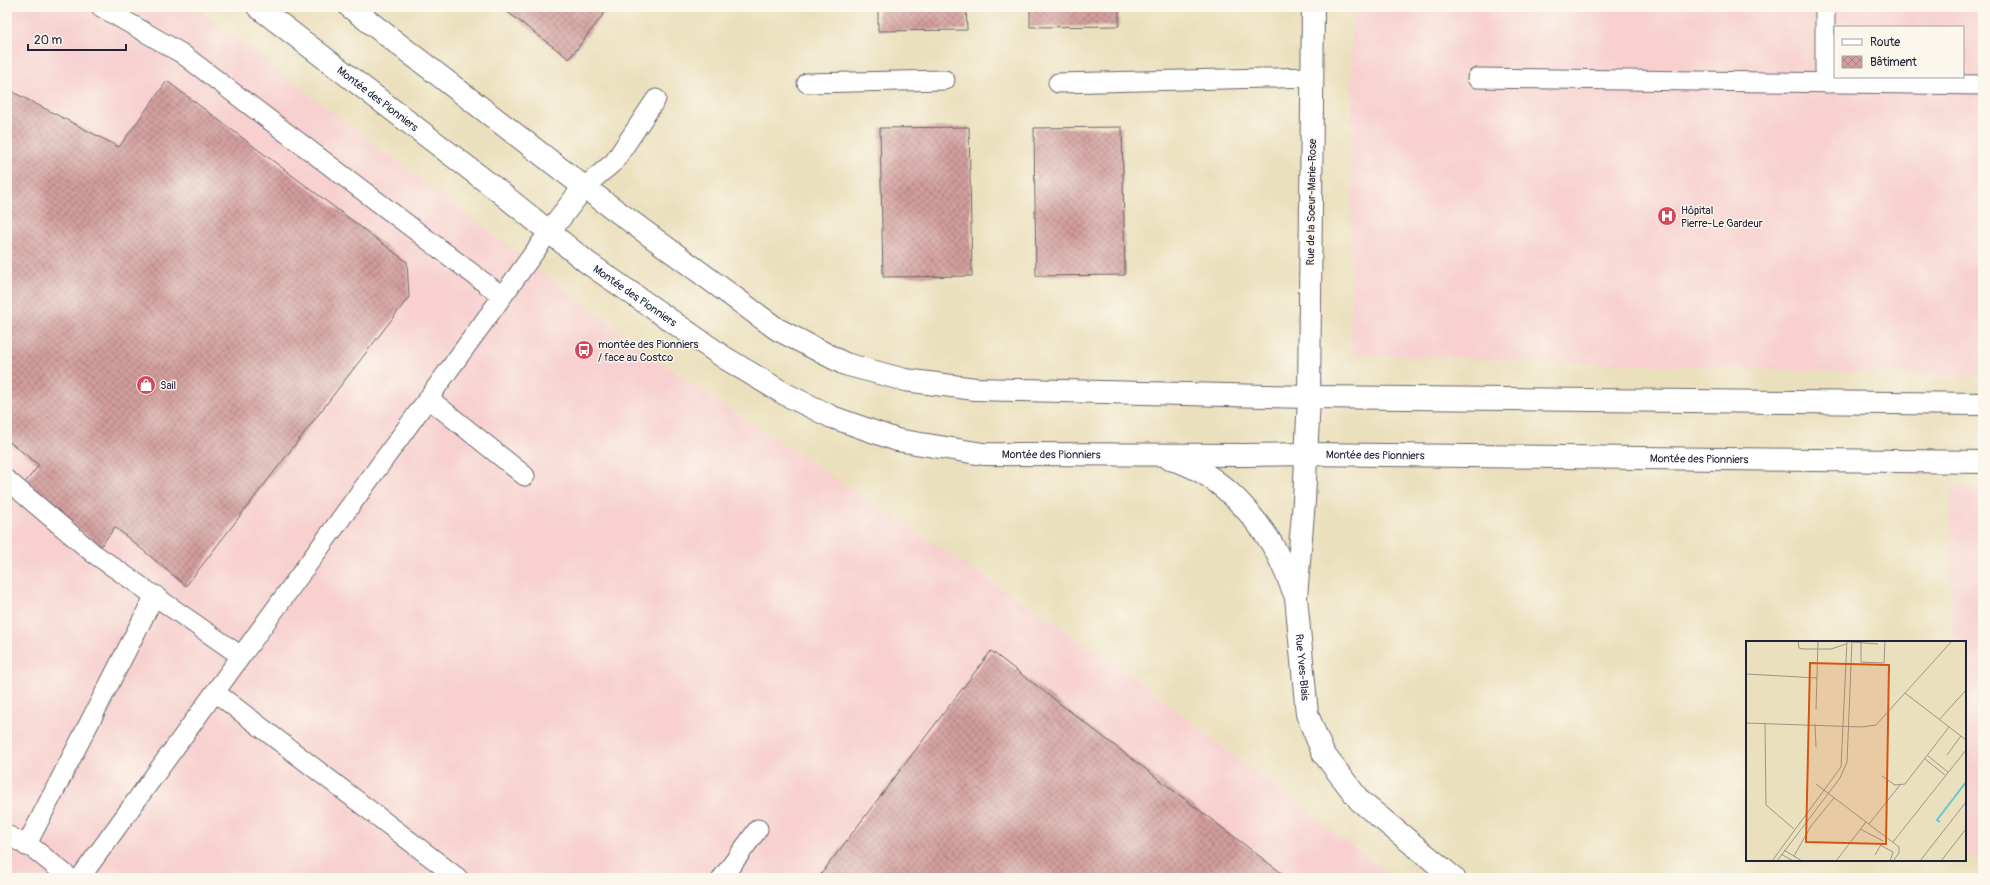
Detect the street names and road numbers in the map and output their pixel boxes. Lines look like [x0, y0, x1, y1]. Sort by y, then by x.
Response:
street label: Montée des Pionniers [334, 64, 421, 134]
street label: Rue de la Soeur-Marie-Rose [1304, 138, 1319, 265]
street label: Montée des Pionniers [591, 263, 679, 330]
street label: Montée des Pionniers [1002, 448, 1101, 461]
street label: Montée des Pionniers [1326, 448, 1425, 462]
street label: Montée des Pionniers [1650, 452, 1749, 466]
street label: Rue Yves-Blais [1292, 633, 1312, 701]

